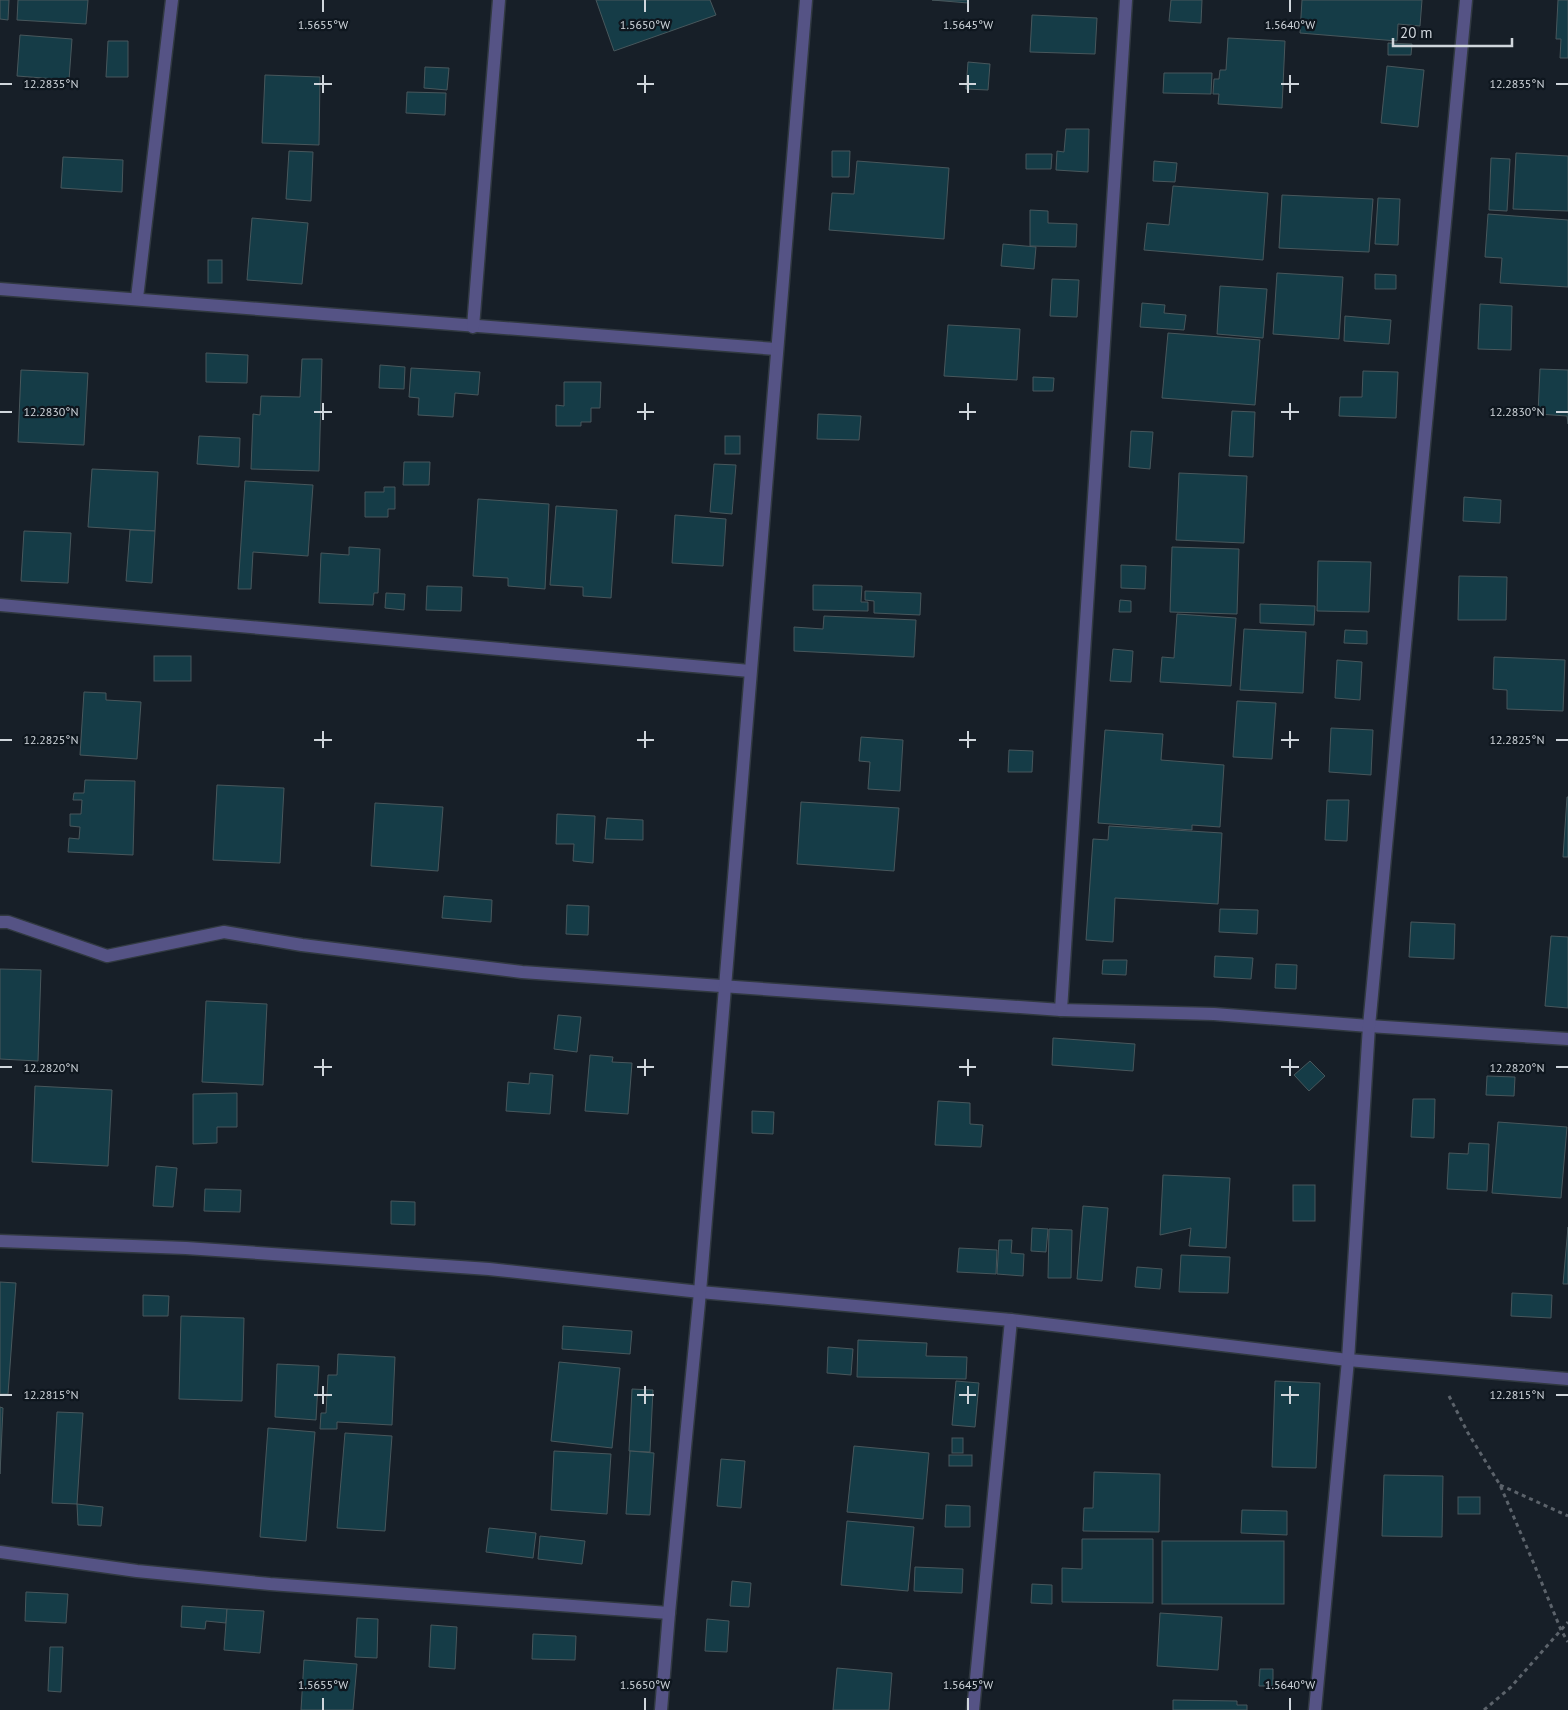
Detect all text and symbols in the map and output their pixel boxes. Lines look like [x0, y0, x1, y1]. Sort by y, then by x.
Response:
scale bar [1393, 15, 1512, 47]
text: 1.5655°W [298, 17, 348, 32]
text: 1.5650°W [620, 17, 670, 32]
text: 1.5645°W [943, 17, 993, 32]
text: 1.5640°W [1265, 17, 1315, 32]
text: 20 m [1400, 23, 1433, 42]
text: 12.2835°N [24, 76, 78, 91]
text: 12.2835°N [1490, 76, 1544, 91]
text: 12.2830°N [24, 404, 78, 419]
text: 12.2830°N [1490, 404, 1544, 419]
text: 12.2825°N [24, 732, 78, 747]
text: 12.2825°N [1490, 732, 1544, 747]
text: 12.2820°N [24, 1060, 78, 1075]
text: 12.2820°N [1490, 1060, 1544, 1075]
text: 12.2815°N [24, 1387, 78, 1402]
text: 12.2815°N [1490, 1387, 1544, 1402]
text: 1.5655°W [298, 1677, 348, 1692]
text: 1.5650°W [620, 1677, 670, 1692]
text: 1.5645°W [943, 1677, 993, 1692]
text: 1.5640°W [1265, 1677, 1315, 1692]

